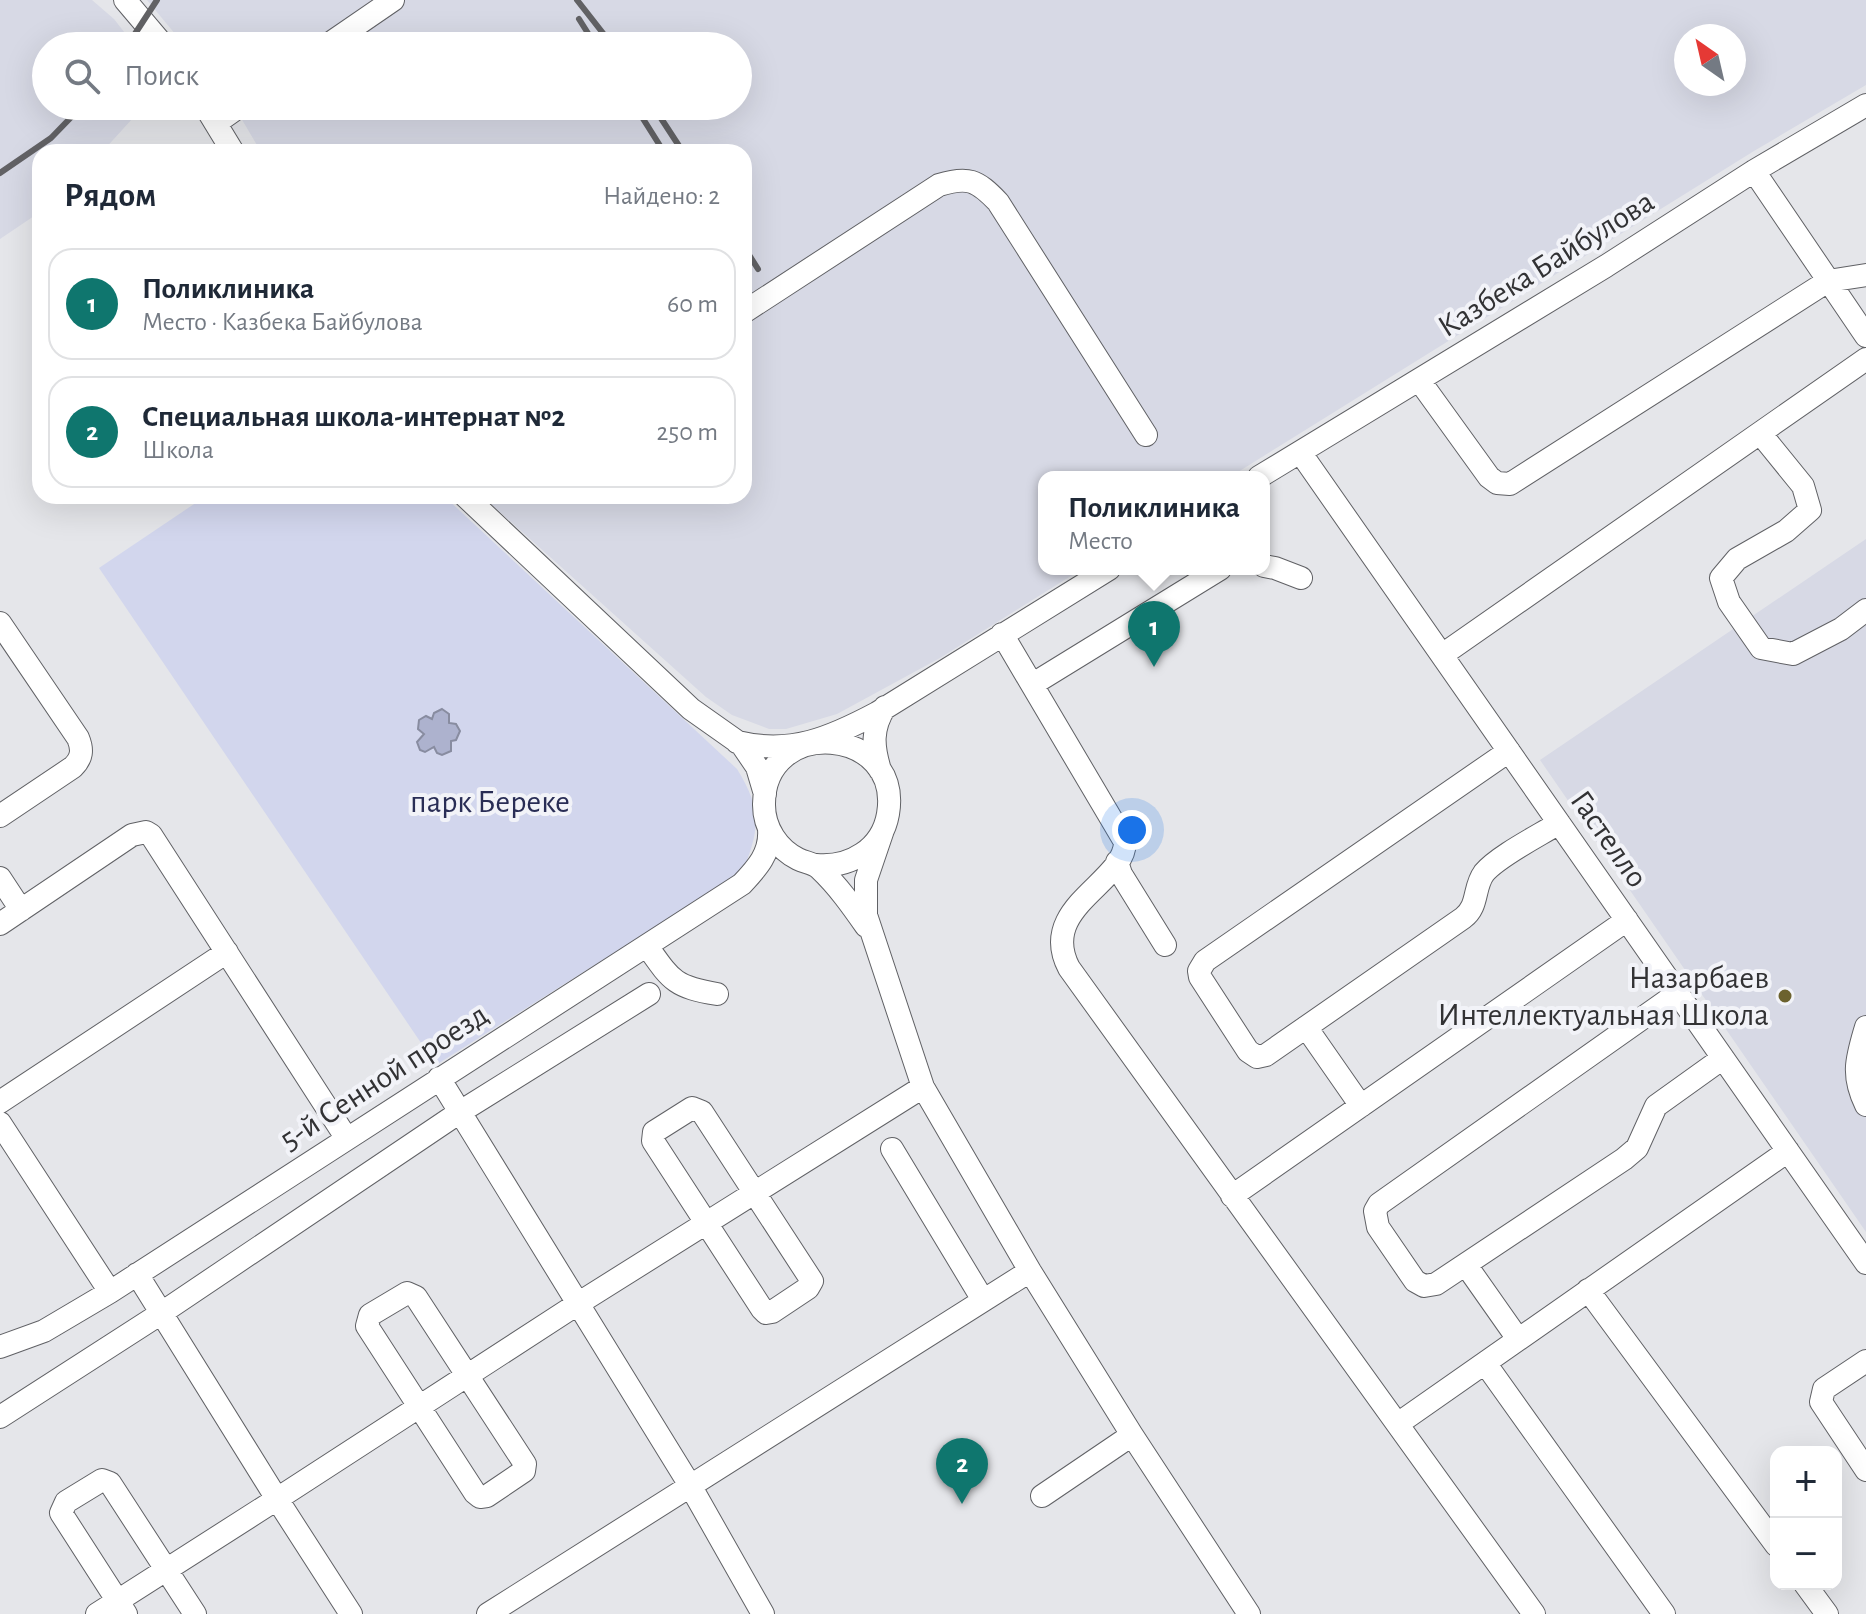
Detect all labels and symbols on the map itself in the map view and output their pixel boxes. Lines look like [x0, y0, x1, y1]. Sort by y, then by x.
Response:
north arrow [1674, 24, 1746, 96]
street label: Казбека Байбулова [1433, 185, 1659, 343]
pin: 1 [1128, 601, 1180, 667]
street label: Гастелло [1564, 785, 1654, 893]
park label: парк Береке [410, 786, 570, 818]
your location [1112, 810, 1152, 850]
place label: Назарбаев Интеллектуальная Школа [1438, 962, 1769, 1031]
marker: Назарбаев Интеллектуальная Школа [1776, 987, 1794, 1005]
street label: 5-й Сенной проезд [274, 998, 494, 1156]
pin: 2 [936, 1438, 988, 1504]

